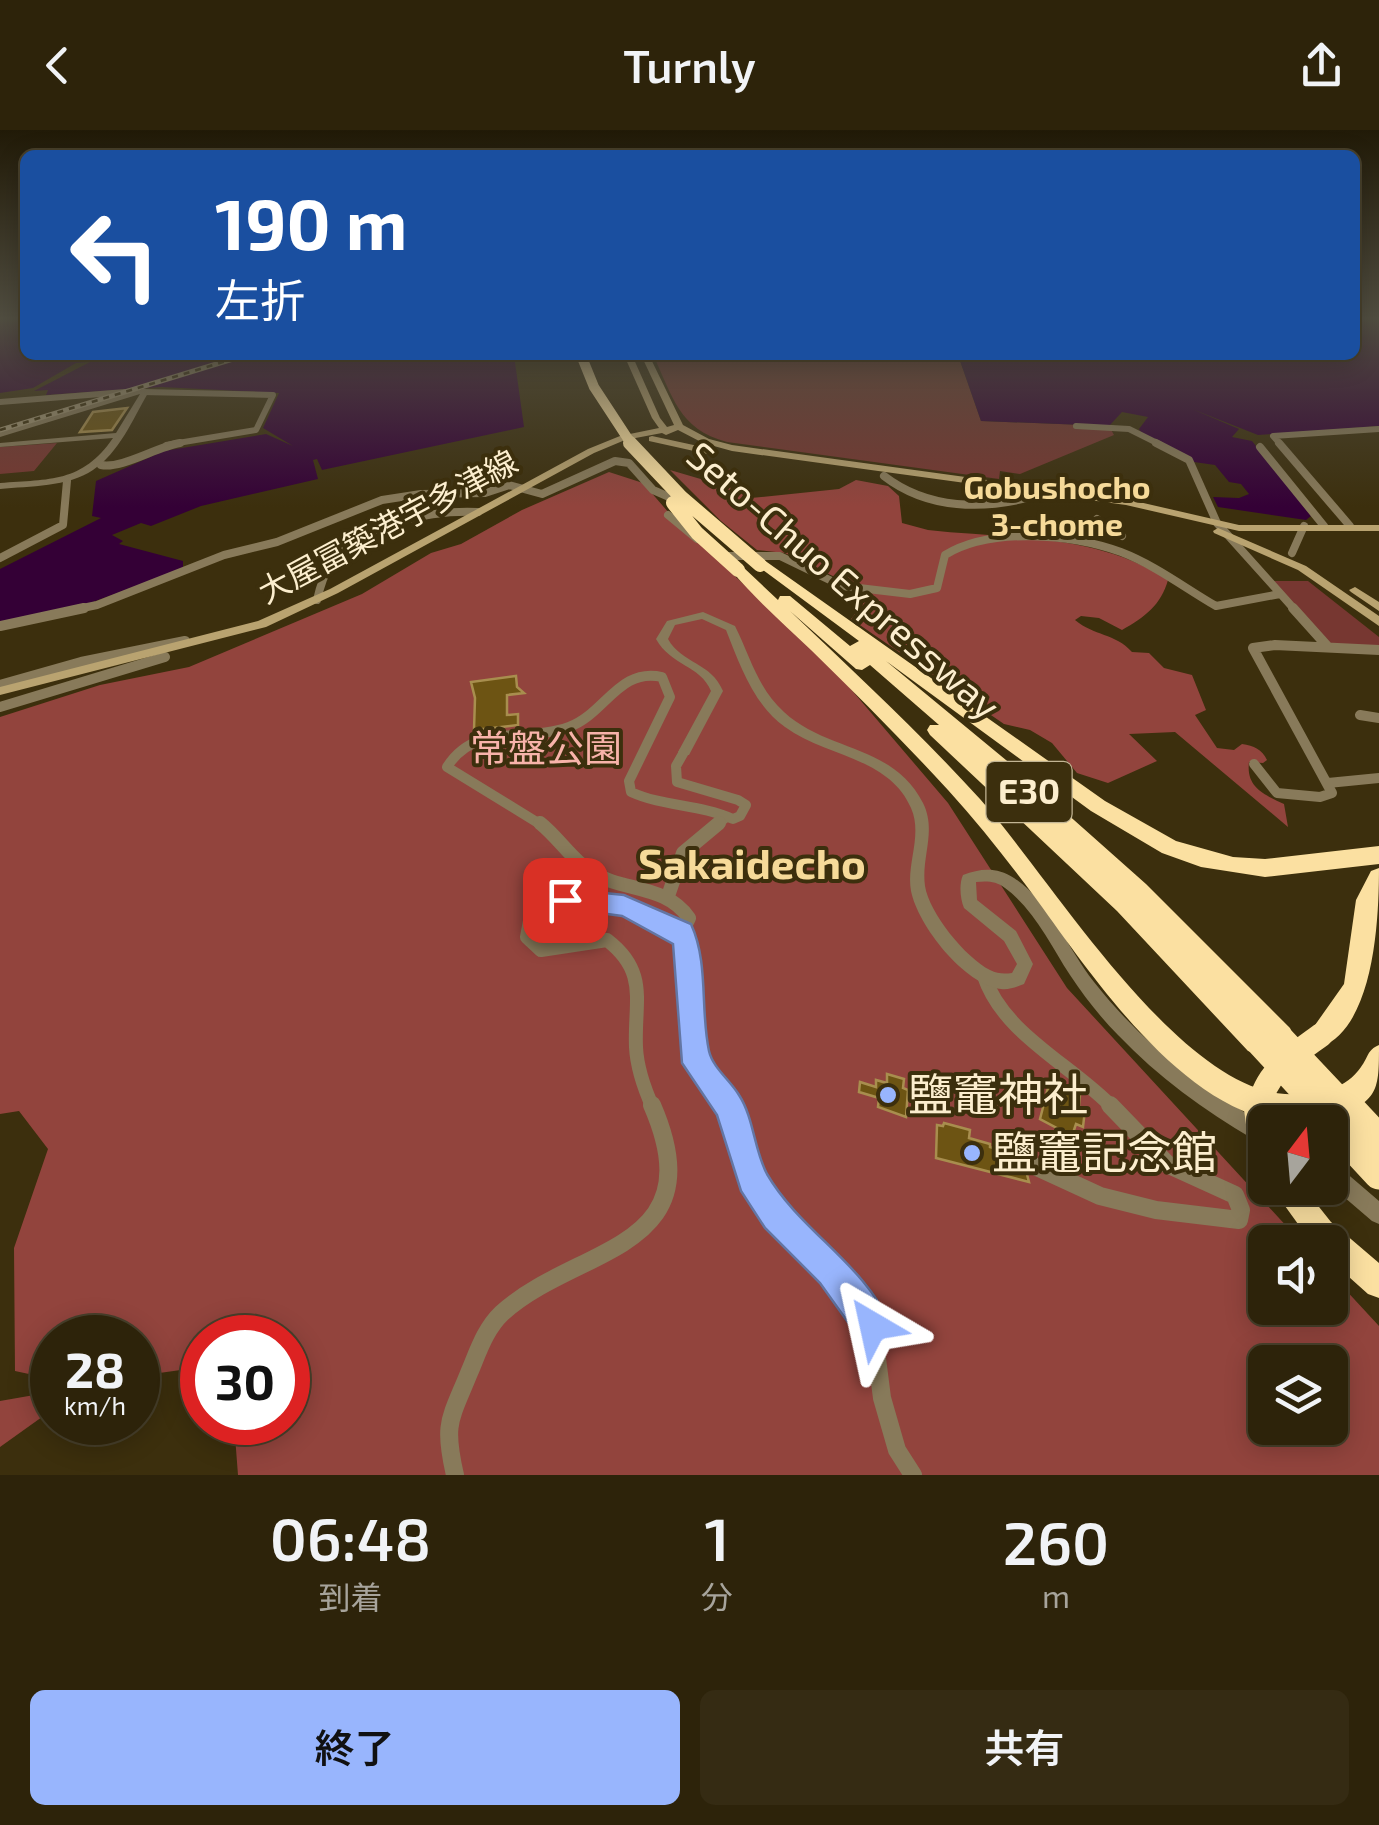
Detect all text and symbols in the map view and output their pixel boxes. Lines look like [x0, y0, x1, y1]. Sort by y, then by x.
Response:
icon: back [30, 38, 85, 93]
text: Turnly [623, 38, 756, 92]
icon: share [1294, 38, 1349, 93]
text: 190 m [215, 180, 408, 264]
icon: left [50, 190, 180, 320]
text: 左折 [215, 272, 305, 326]
street label: Seto-Chuo Expressway [678, 431, 1010, 728]
street label: 大屋冨築港宇多津線 [251, 441, 523, 610]
district label: Gobushocho 3-chome [963, 467, 1151, 542]
park label: 常盤公園 [470, 724, 622, 770]
road number: E30 [986, 762, 1072, 822]
district label: Sakaidecho [638, 837, 866, 887]
pin [523, 858, 608, 943]
icon: arrive [538, 873, 593, 928]
place label: 鹽竈神社 [908, 1066, 1088, 1120]
marker: 鹽竈神社 [877, 1084, 899, 1106]
north arrow [1248, 1105, 1348, 1205]
map controls [1248, 1105, 1348, 1445]
place label: 鹽竈記念館 [992, 1124, 1217, 1178]
marker: 鹽竈記念館 [961, 1142, 983, 1164]
button: sound [1248, 1225, 1348, 1325]
position arrow [821, 1274, 925, 1378]
speed limit sign: 30 [180, 1315, 310, 1445]
text: 28 [65, 1338, 125, 1398]
button: layers [1248, 1345, 1348, 1445]
text: km/h [64, 1390, 126, 1420]
text: 06:48 [270, 1501, 431, 1573]
text: 1 [705, 1501, 730, 1573]
text: 260 [1003, 1505, 1109, 1577]
text: m [1042, 1576, 1070, 1614]
text: 到着 [319, 1577, 383, 1615]
text: 分 [701, 1577, 733, 1615]
button: 終了 [30, 1690, 680, 1805]
button: 共有 [700, 1690, 1349, 1805]

